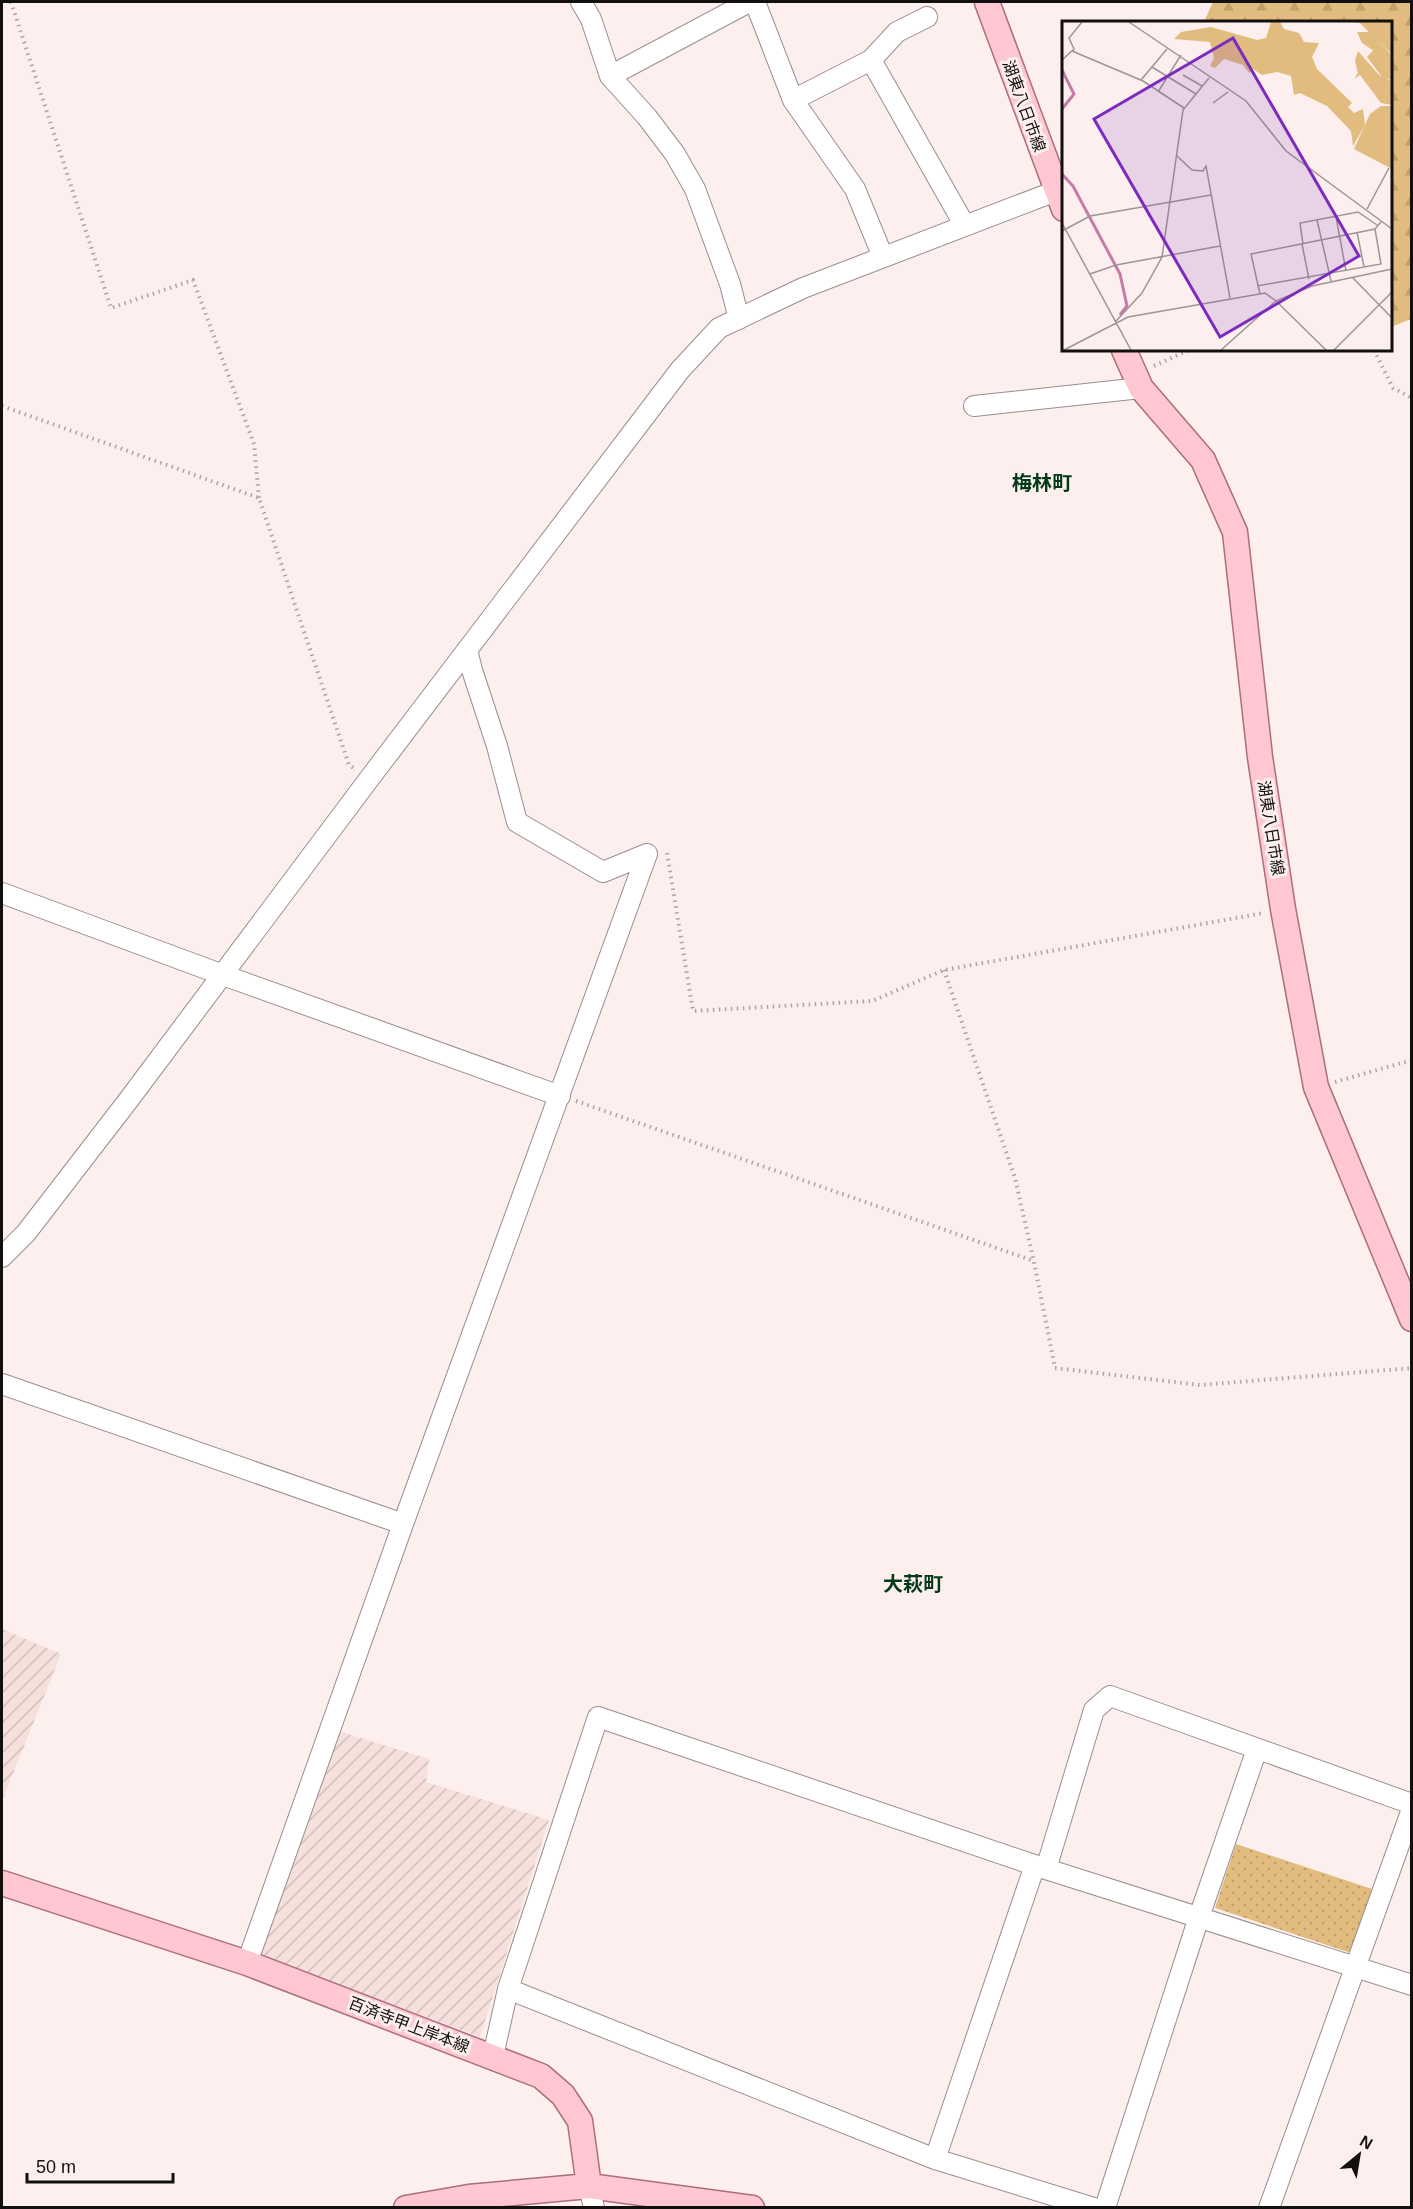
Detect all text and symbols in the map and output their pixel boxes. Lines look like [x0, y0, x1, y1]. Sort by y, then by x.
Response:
inset map [1062, 21, 1392, 351]
street label: 湖東八日市線 [1000, 58, 1048, 154]
district label: 梅林町 [1012, 472, 1072, 494]
street label: 湖東八日市線 [1255, 779, 1287, 877]
district label: 大萩町 [883, 1573, 943, 1595]
street label: 百済寺甲上岸本線 [346, 1994, 472, 2056]
north arrow [1329, 2125, 1389, 2185]
text: N [1357, 2132, 1376, 2153]
scale bar [27, 2146, 172, 2184]
text: 50 m [36, 2157, 76, 2177]

